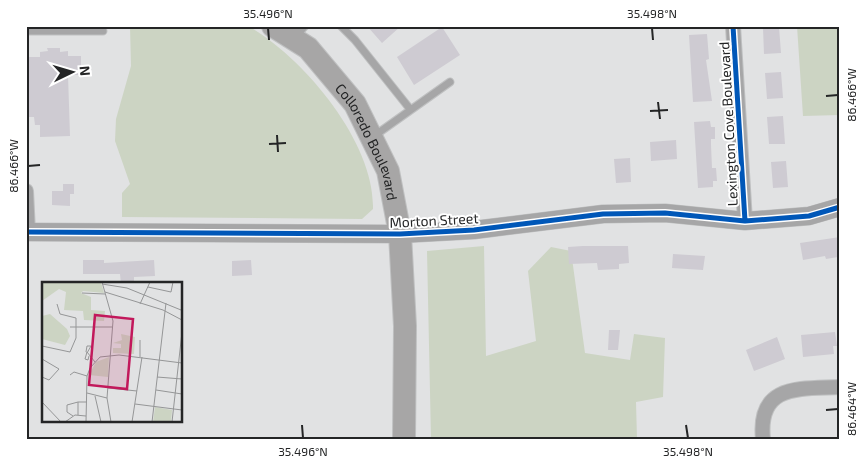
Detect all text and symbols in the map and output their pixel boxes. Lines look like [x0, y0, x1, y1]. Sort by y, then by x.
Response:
text: 35.496°N [243, 6, 293, 20]
text: 35.498°N [627, 6, 677, 20]
street label: Lexington Cove Boulevard [715, 41, 741, 207]
north arrow [48, 48, 98, 98]
text: N [77, 65, 94, 77]
text: 86.466°W [844, 68, 858, 122]
street label: Colloredo Boulevard [332, 79, 402, 202]
text: 86.466°W [6, 139, 20, 193]
street label: Morton Street [389, 209, 479, 231]
inset map [42, 282, 182, 422]
text: 86.464°W [844, 382, 858, 436]
text: 35.496°N [278, 444, 328, 458]
text: 35.498°N [663, 444, 713, 458]

